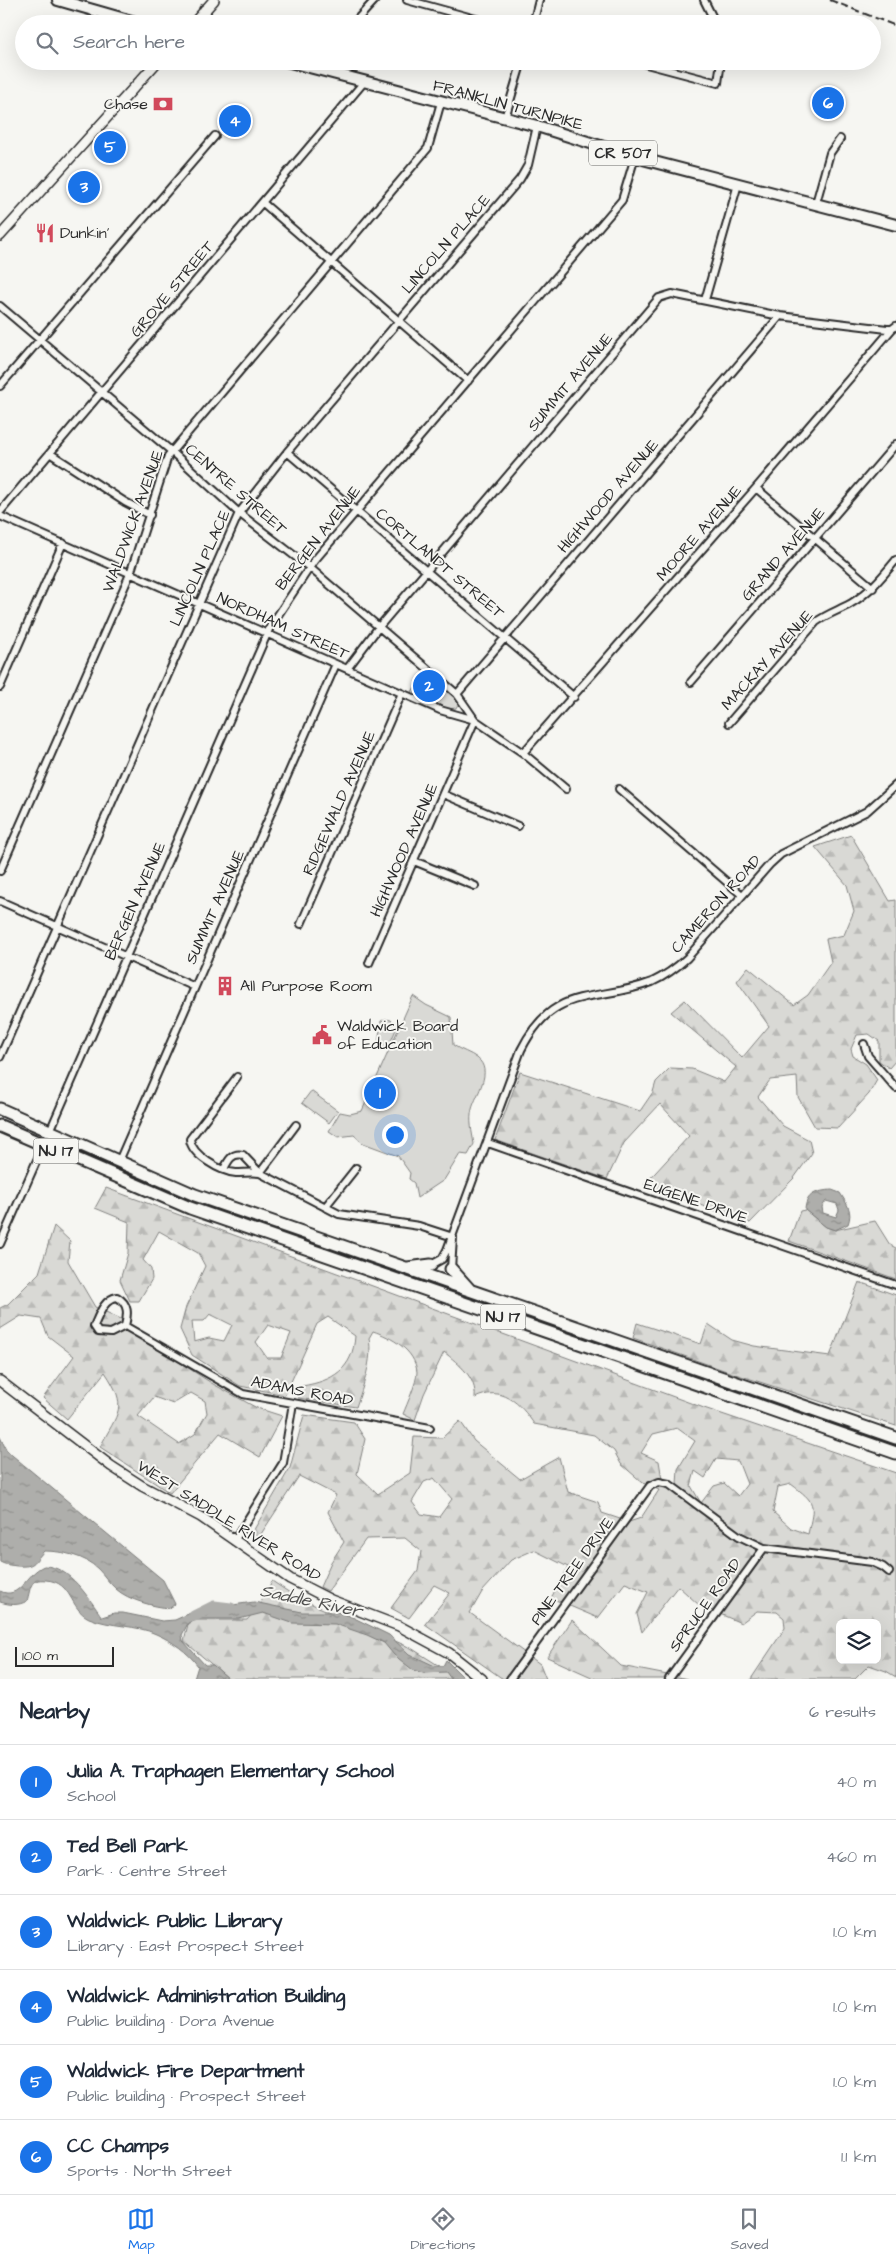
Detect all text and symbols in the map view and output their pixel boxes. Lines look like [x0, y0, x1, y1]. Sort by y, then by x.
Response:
search box [15, 15, 881, 70]
icon: search [33, 29, 61, 57]
text: Search here [73, 29, 185, 56]
street label: FRANKLIN TURNPIKE [431, 74, 586, 136]
pin: 6 [812, 84, 844, 122]
place label: Chase [104, 93, 148, 115]
bank icon: Chase [152, 93, 174, 115]
pin: 4 [219, 102, 251, 140]
pin: 5 [94, 128, 126, 166]
road number: CR 507 [589, 140, 657, 166]
pin: 3 [68, 168, 100, 206]
street label: LINCOLN PLACE [397, 189, 496, 299]
restaurant icon: Dunkin' [34, 222, 56, 244]
place label: Dunkin' [60, 222, 109, 244]
street label: GROVE STREET [125, 236, 219, 342]
street label: SUMMIT AVENUE [522, 328, 618, 436]
street label: HIGHWOOD AVENUE [552, 434, 664, 558]
street label: CENTRE STREET [180, 439, 292, 540]
street label: WALDWICK AVENUE [97, 446, 169, 595]
street label: MOORE AVENUE [651, 480, 747, 586]
street label: BERGEN AVENUE [270, 481, 366, 595]
street label: CORTLANDT STREET [371, 502, 509, 624]
street label: GRAND AVENUE [736, 502, 830, 606]
street label: LINCOLN PLACE [164, 506, 236, 630]
street label: NORDHAM STREET [213, 587, 353, 665]
street label: MACKAY AVENUE [716, 605, 818, 715]
pin: 2 [413, 667, 445, 705]
street label: RIDGEWALD AVENUE [297, 727, 381, 879]
street label: HIGHWOOD AVENUE [365, 779, 444, 920]
street label: BERGEN AVENUE [99, 838, 171, 964]
street label: SUMMIT AVENUE [180, 846, 250, 968]
street label: CAMERON ROAD [666, 850, 766, 958]
building icon: All Purpose Room [214, 975, 236, 997]
place label: All Purpose Room [240, 975, 372, 997]
place label: Waldwick Board of Education [337, 1015, 458, 1055]
public building icon: Waldwick Board of Education [311, 1024, 333, 1046]
pin: 1 [364, 1074, 396, 1112]
your location [382, 1122, 408, 1148]
road number: NJ 17 [34, 1138, 78, 1164]
street label: EUGENE DRIVE [641, 1173, 751, 1229]
road number: NJ 17 [480, 1304, 526, 1330]
street label: ADAMS ROAD [249, 1370, 355, 1412]
street label: WEST SADDLE RIVER ROAD [133, 1455, 325, 1587]
street label: PINE TREE DRIVE [525, 1512, 619, 1630]
street label: SPRUCE ROAD [664, 1554, 746, 1656]
water label: Saddle River [258, 1578, 366, 1624]
map controls [836, 1619, 881, 1664]
button: layers [836, 1619, 881, 1664]
scale bar [15, 1644, 114, 1667]
text: 100 m [22, 1646, 58, 1666]
text: Nearby [20, 1697, 90, 1726]
text: 6 results [809, 1701, 876, 1723]
text: Julia A. Traphagen Elementary School [67, 1758, 394, 1785]
text: 1 [35, 1771, 37, 1793]
text: 40 m [836, 1771, 876, 1793]
text: School [67, 1785, 116, 1807]
text: Ted Bell Park [67, 1833, 188, 1860]
text: 2 [31, 1846, 41, 1868]
text: 460 m [826, 1846, 876, 1868]
text: Park · Centre Street [67, 1860, 227, 1882]
text: Waldwick Public Library [67, 1908, 283, 1935]
text: 3 [32, 1921, 40, 1943]
text: 1.0 km [833, 1921, 876, 1943]
text: Library · East Prospect Street [67, 1935, 304, 1957]
text: Waldwick Administration Building [67, 1983, 345, 2010]
text: 4 [31, 1996, 41, 2018]
text: 1.0 km [833, 1996, 876, 2018]
text: Public building · Dora Avenue [67, 2010, 275, 2032]
text: Waldwick Fire Department [67, 2058, 304, 2085]
text: 5 [30, 2071, 42, 2093]
text: 1.0 km [833, 2071, 876, 2093]
text: Public building · Prospect Street [67, 2085, 306, 2107]
text: CC Champs [67, 2133, 169, 2160]
text: 6 [31, 2146, 41, 2168]
text: 1.1 km [841, 2146, 876, 2168]
text: Sports · North Street [67, 2160, 232, 2182]
tab: Map [127, 2205, 155, 2255]
tab: Directions [410, 2205, 475, 2255]
tab: Saved [730, 2205, 769, 2255]

